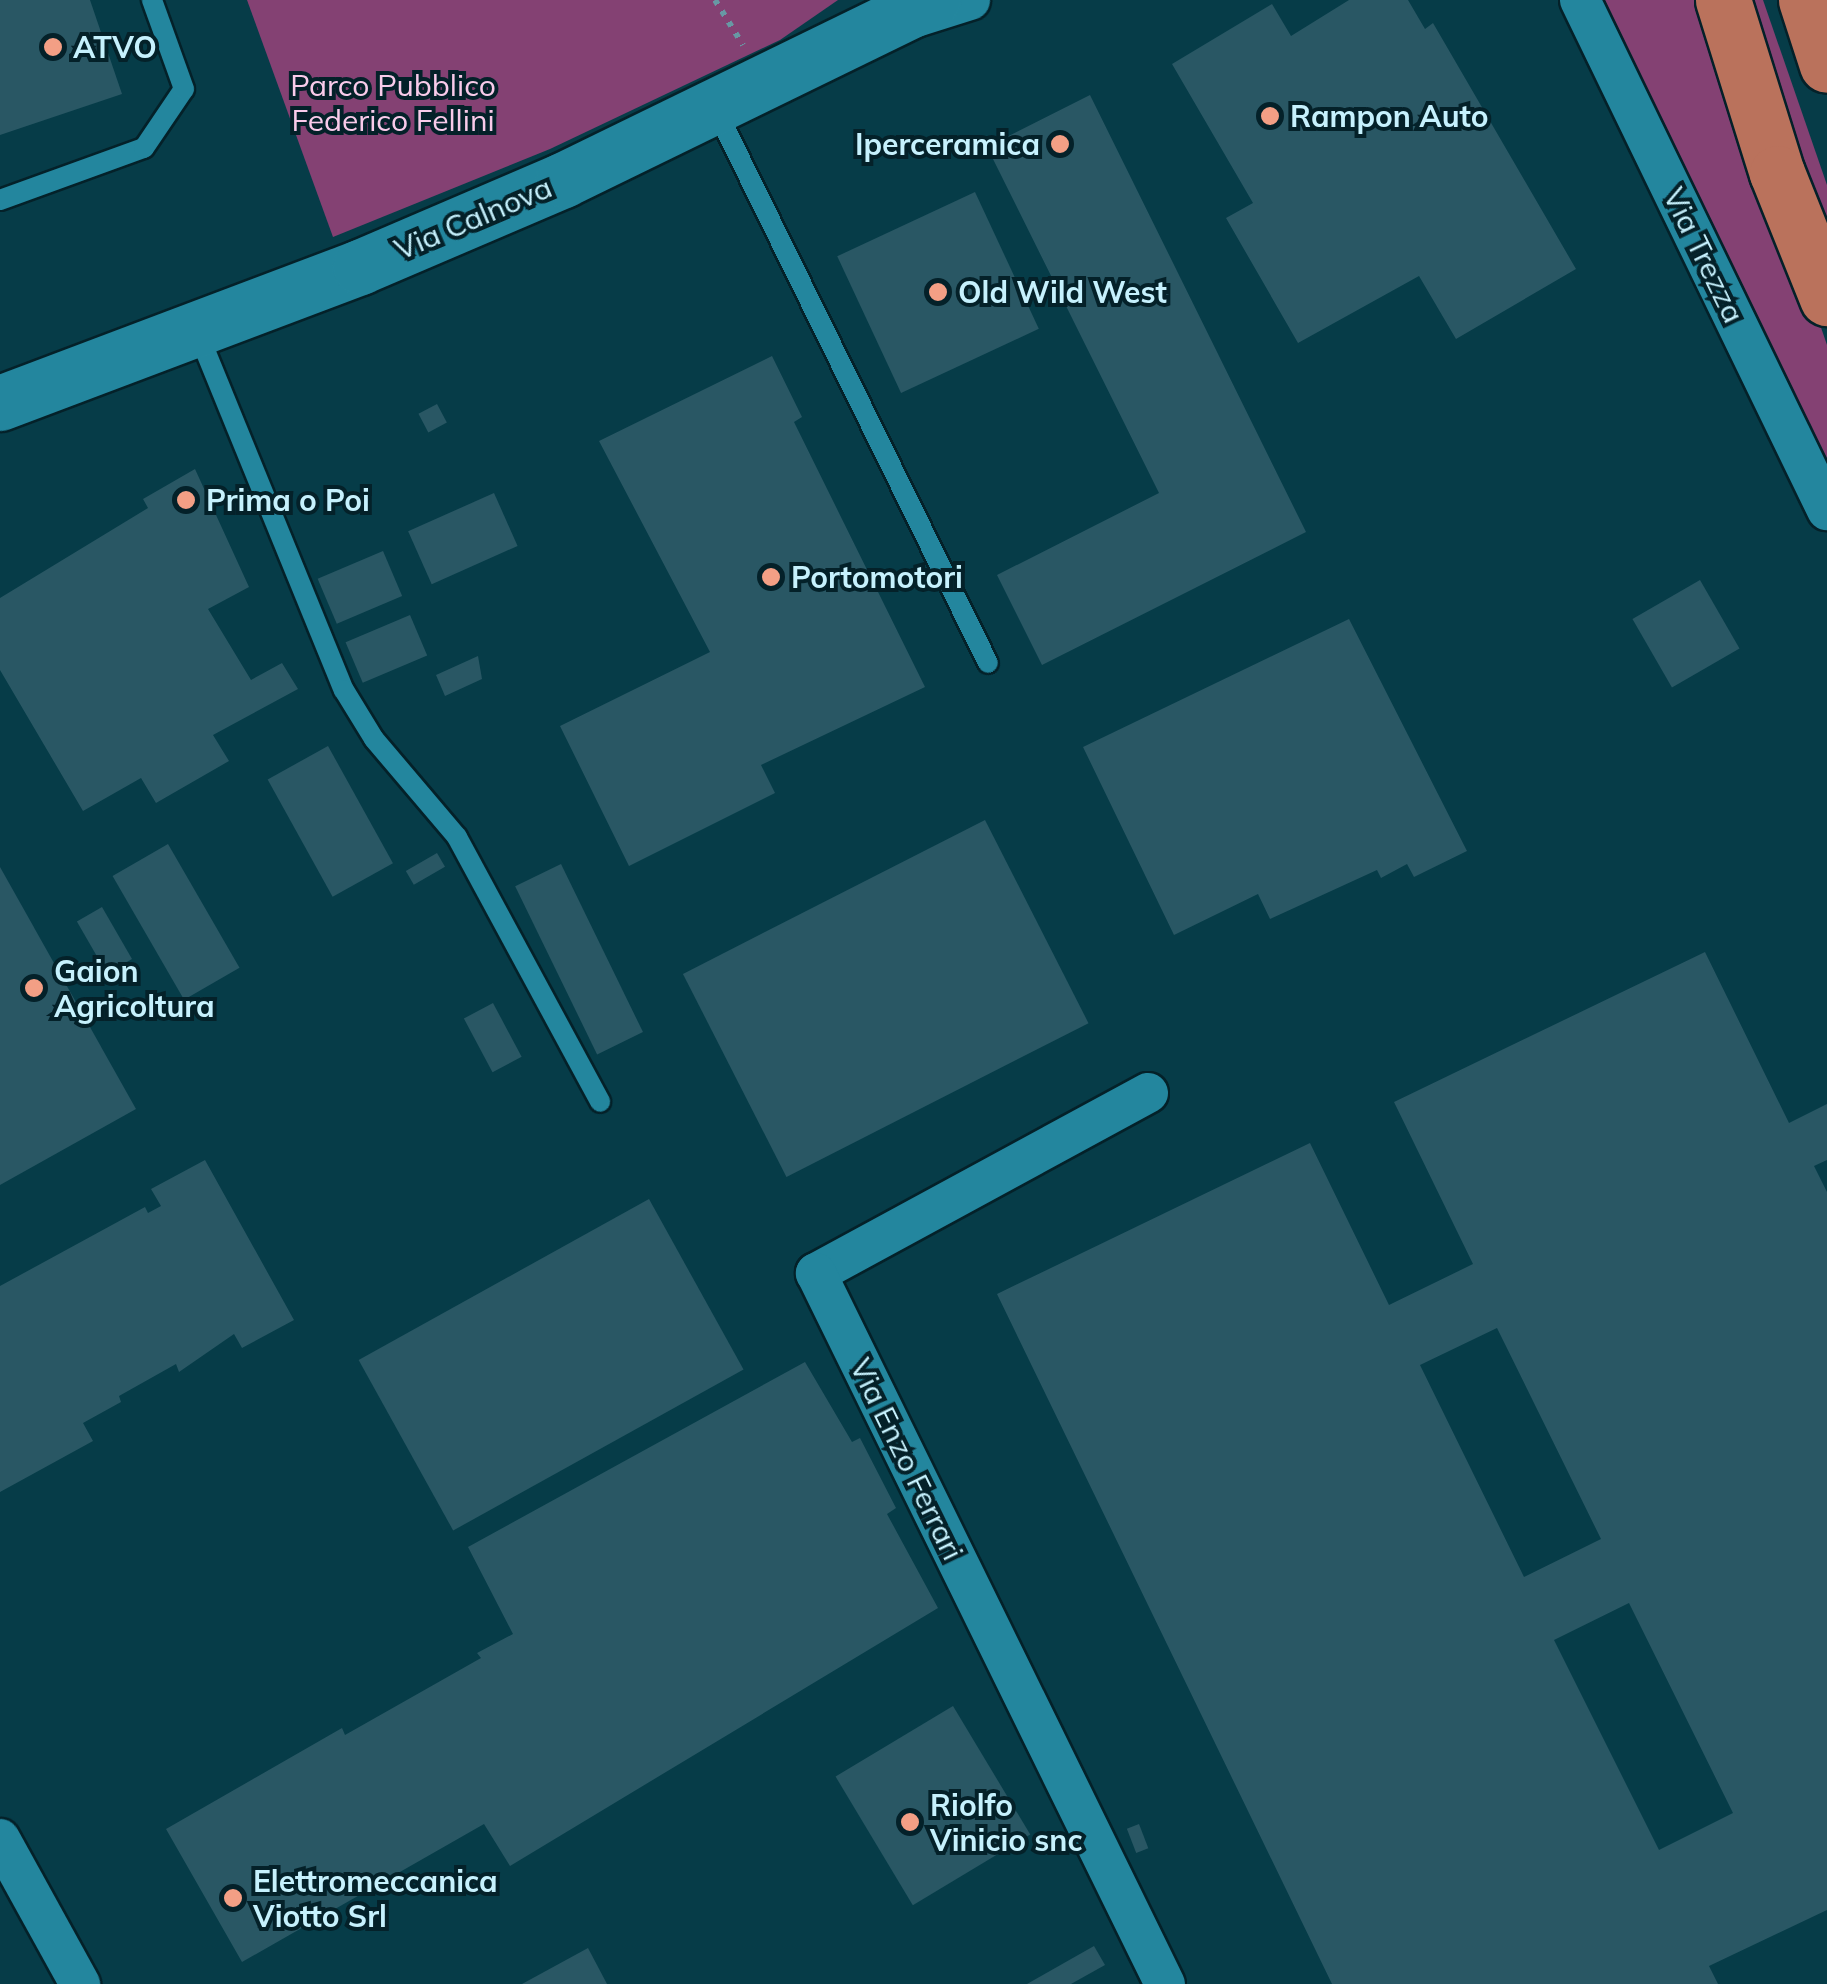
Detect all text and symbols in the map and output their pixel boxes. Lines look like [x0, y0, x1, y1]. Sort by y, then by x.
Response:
place label: ATVO [73, 29, 157, 65]
marker: ATVO [42, 36, 64, 58]
park label: Parco Pubblico Federico Fellini [290, 67, 496, 138]
place label: Rampon Auto [1290, 98, 1489, 134]
marker: Rampon Auto [1259, 105, 1281, 127]
place label: Iperceramica [855, 126, 1040, 162]
marker: Iperceramica [1049, 133, 1071, 155]
street label: Via Calnova [389, 169, 557, 267]
street label: Via Trezza [1656, 182, 1752, 328]
place label: Old Wild West [958, 274, 1167, 310]
marker: Old Wild West [927, 281, 949, 303]
place label: Prima o Poi [206, 482, 370, 518]
marker: Prima o Poi [175, 489, 197, 511]
place label: Portomotori [791, 559, 963, 595]
marker: Portomotori [760, 566, 782, 588]
place label: Gaion Agricoltura [54, 953, 215, 1024]
marker: Gaion Agricoltura [23, 977, 45, 999]
street label: Via Enzo Ferrari [843, 1352, 971, 1566]
place label: Riolfo Vinicio snc [930, 1787, 1083, 1858]
marker: Riolfo Vinicio snc [899, 1811, 921, 1833]
place label: Elettromeccanica Viotto Srl [253, 1863, 498, 1934]
marker: Elettromeccanica Viotto Srl [222, 1887, 244, 1909]

